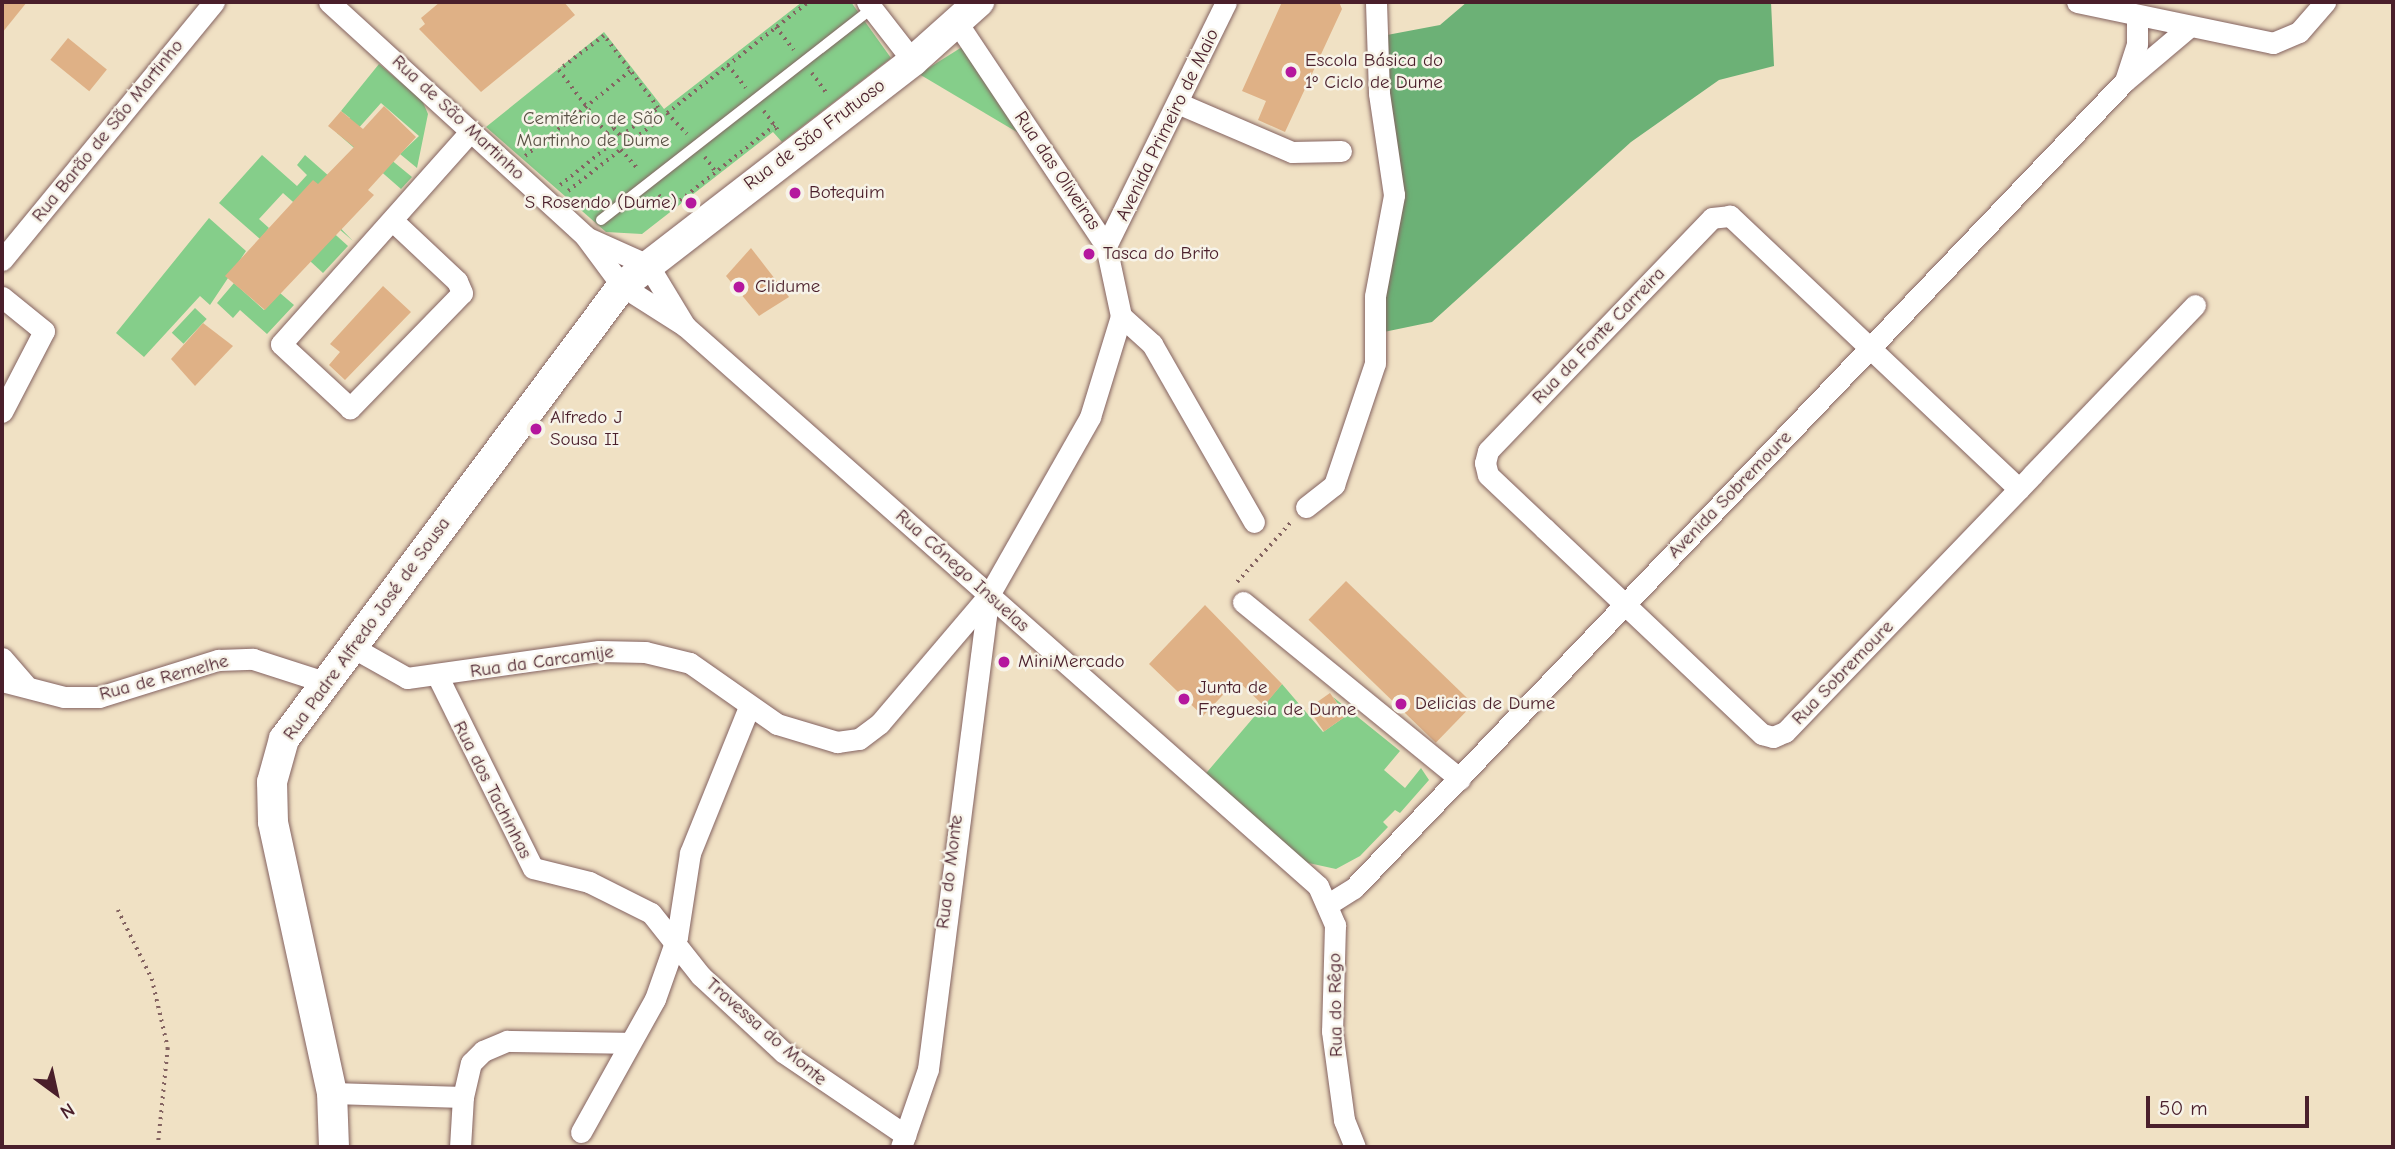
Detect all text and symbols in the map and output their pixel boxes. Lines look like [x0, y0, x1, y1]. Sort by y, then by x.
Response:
street label: Avenida Primeiro de Maio [1112, 25, 1224, 225]
street label: Rua Barão de São Martinho [27, 35, 189, 227]
street label: Rua de São Martinho [387, 50, 529, 186]
place label: Escola Básica do 1º Ciclo de Dume [1305, 50, 1443, 94]
marker: Escola Básica do 1º Ciclo de Dume [1283, 64, 1299, 80]
street label: Rua de São Frutuoso [740, 74, 890, 196]
street label: Rua das Oliveiras [1009, 107, 1105, 235]
park label: Cemitério de São Martinho de Dume [517, 108, 669, 152]
place label: Botequim [809, 182, 885, 204]
marker: Botequim [787, 185, 803, 201]
place label: S Rosendo (Dume) [525, 192, 677, 214]
marker: S Rosendo (Dume) [683, 195, 699, 211]
place label: Tasca do Brito [1103, 243, 1219, 265]
marker: Tasca do Brito [1081, 246, 1097, 262]
street label: Rua da Fonte Carreira [1528, 263, 1670, 409]
place label: Clidume [755, 276, 820, 298]
marker: Clidume [729, 277, 749, 297]
place label: Alfredo J Sousa II [550, 407, 622, 451]
marker: Alfredo J Sousa II [528, 421, 544, 437]
street label: Avenida Sobremoure [1663, 426, 1797, 564]
street label: Rua Cónego Insuelas [890, 505, 1034, 637]
street label: Rua Padre Alfredo José de Sousa [278, 513, 456, 745]
street label: Rua Sobremoure [1787, 616, 1899, 730]
street label: Rua da Carcamije [469, 641, 615, 683]
street label: Rua de Remelhe [97, 650, 231, 706]
place label: MiniMercado [1018, 651, 1125, 673]
marker: MiniMercado [996, 654, 1012, 670]
place label: Junta de Freguesia de Dume [1198, 677, 1356, 721]
marker: Junta de Freguesia de Dume [1176, 691, 1192, 707]
place label: Delicias de Dume [1415, 693, 1555, 715]
marker: Delicias de Dume [1393, 696, 1409, 712]
street label: Rua dos Tachinhas [447, 717, 537, 863]
street label: Rua do Monte [932, 814, 968, 930]
street label: Rua do Rêgo [1324, 953, 1348, 1057]
street label: Travessa do Monte [701, 973, 831, 1091]
north arrow [21, 1058, 91, 1128]
scale bar [2150, 1082, 2313, 1126]
text: 50 m [2159, 1096, 2208, 1120]
text: N [56, 1098, 79, 1123]

